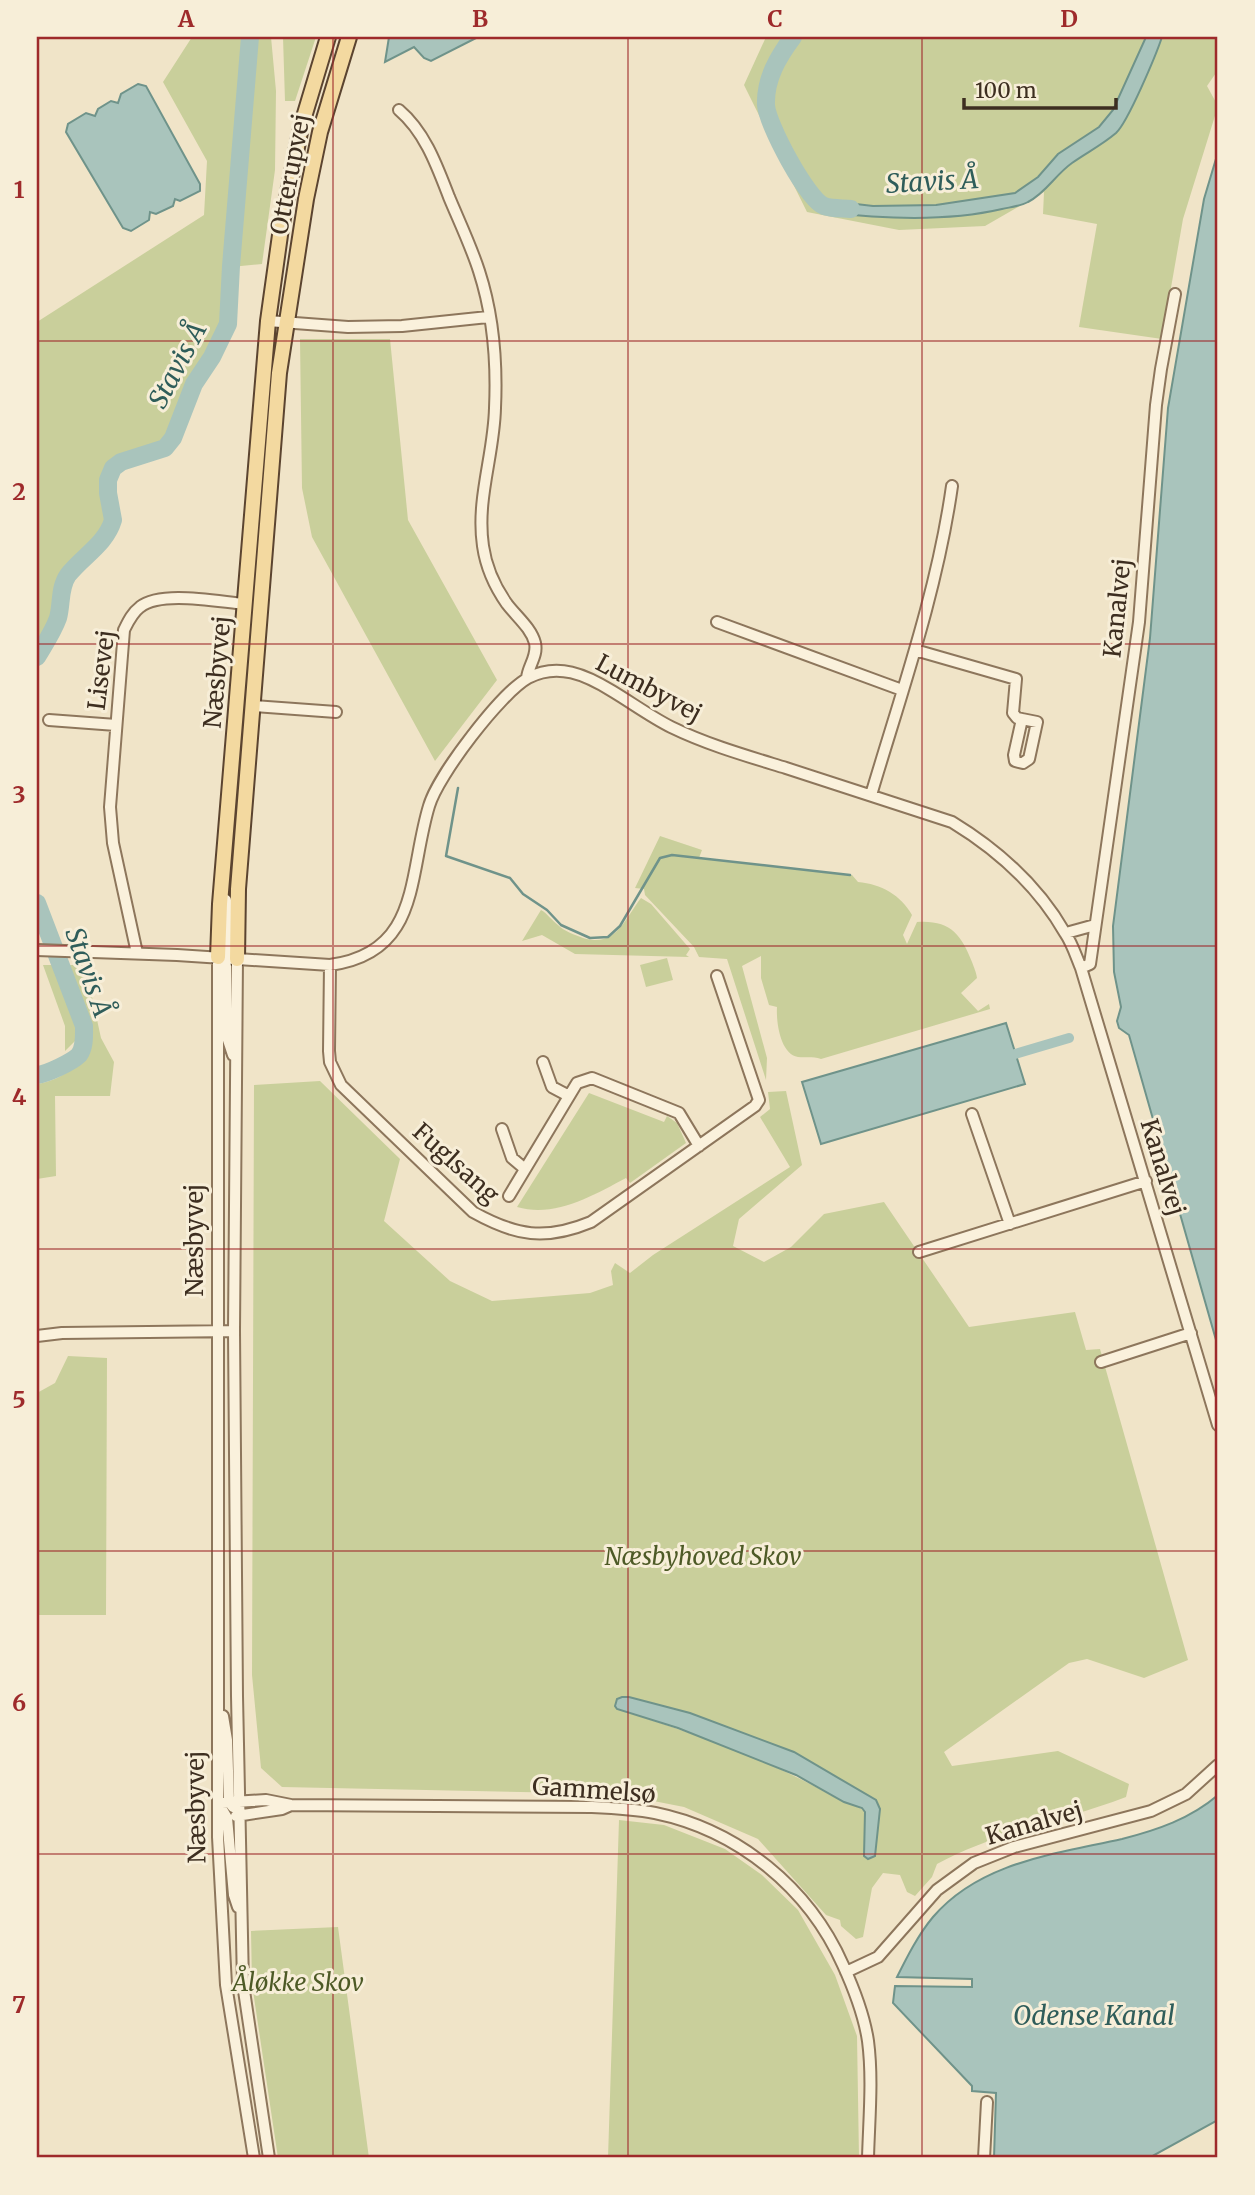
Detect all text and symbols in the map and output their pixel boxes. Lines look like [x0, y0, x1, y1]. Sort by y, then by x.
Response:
text: A [177, 4, 195, 33]
text: B [472, 4, 488, 33]
text: C [767, 4, 783, 33]
text: D [1060, 4, 1078, 33]
scale bar [964, 66, 1117, 110]
text: 100 m [975, 77, 1037, 104]
street label: Otterupvej [263, 111, 317, 237]
water label: Stavis Å [885, 159, 980, 200]
text: 1 [14, 175, 25, 204]
water label: Stavis Å [138, 314, 214, 414]
text: 2 [12, 477, 26, 506]
street label: Kanalvej [1096, 557, 1138, 659]
street label: Næsbyvej [197, 614, 237, 730]
street label: Lisevej [81, 628, 121, 712]
street label: Lumbyvej [591, 647, 707, 729]
text: 3 [12, 780, 26, 809]
water label: Stavis Å [58, 922, 123, 1022]
text: 4 [12, 1082, 27, 1111]
street label: Kanalvej [1134, 1115, 1192, 1219]
street label: Fuglsang [406, 1116, 506, 1210]
street label: Næsbyvej [179, 1184, 210, 1296]
text: 5 [12, 1385, 26, 1414]
park label: Næsbyhoved Skov [604, 1541, 802, 1572]
text: 6 [12, 1688, 26, 1717]
street label: Næsbyvej [180, 1750, 212, 1864]
street label: Gammelsø [531, 1770, 657, 1810]
street label: Kanalvej [982, 1794, 1086, 1852]
park label: Åløkke Skov [230, 1964, 364, 1998]
text: 7 [12, 1990, 26, 2019]
water label: Odense Kanal [1013, 1999, 1175, 2032]

